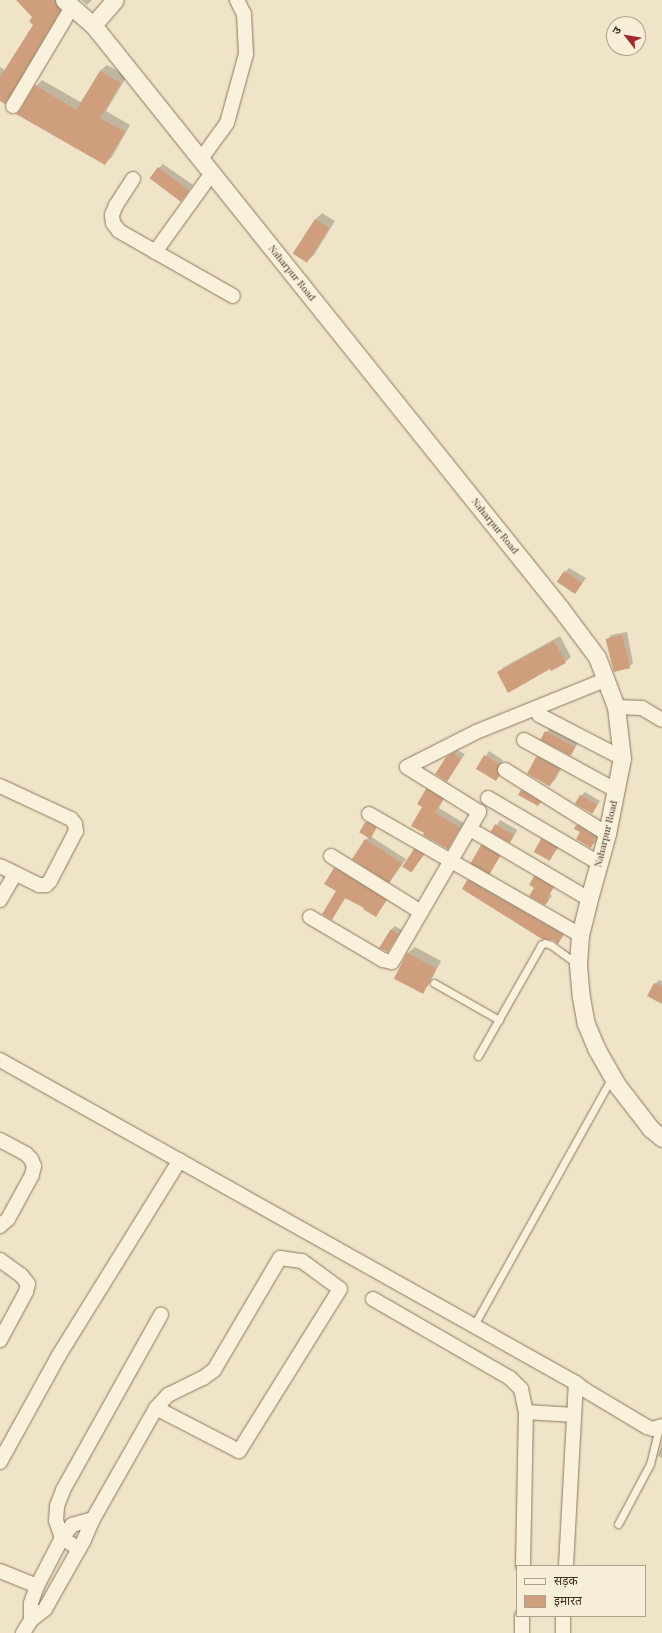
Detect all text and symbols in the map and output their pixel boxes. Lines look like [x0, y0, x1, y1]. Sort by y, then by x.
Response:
north arrow [606, 16, 646, 56]
text: उ [608, 23, 624, 37]
street label: Naharpur Road [266, 243, 318, 303]
street label: Naharpur Road [469, 496, 521, 556]
street label: Naharpur Road [592, 799, 620, 869]
legend [516, 1565, 646, 1617]
text: सड़क [554, 1572, 578, 1588]
text: इमारत [554, 1592, 582, 1608]

